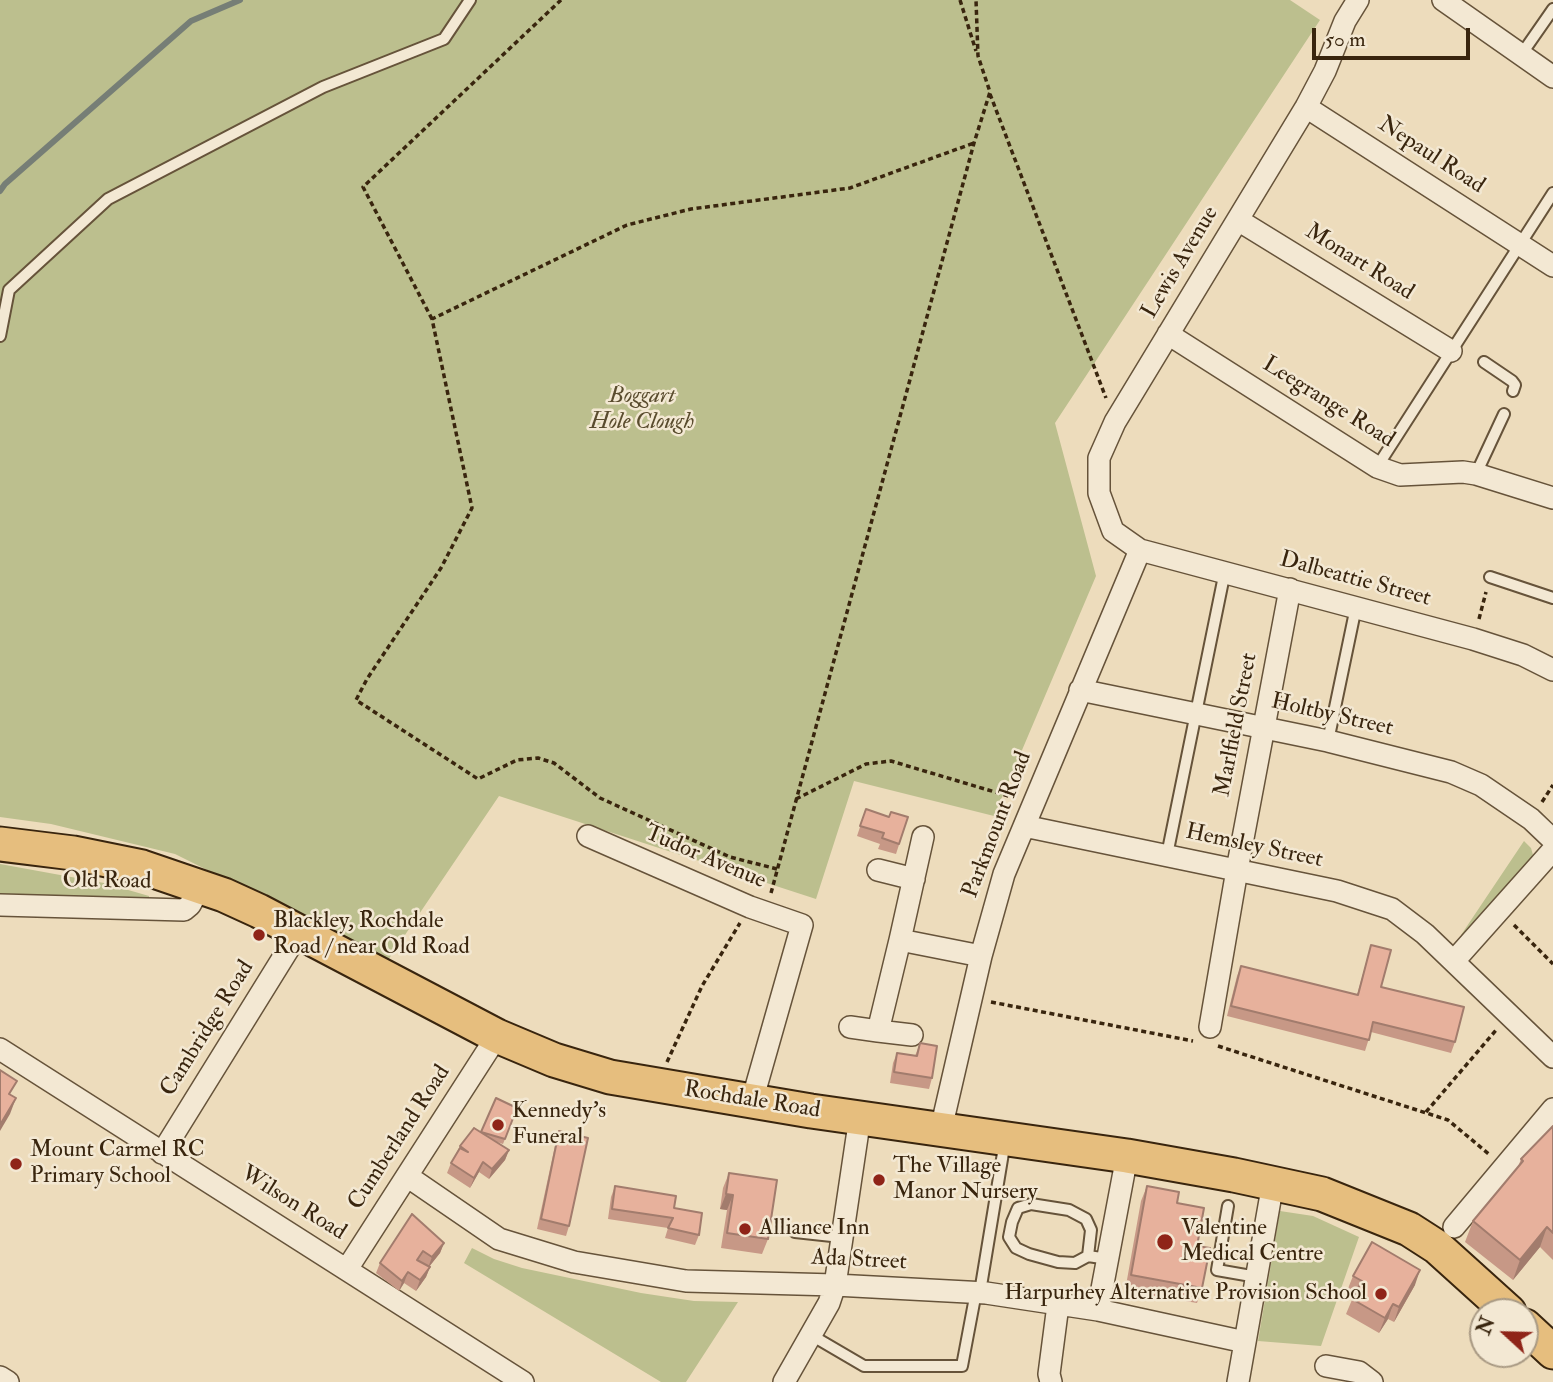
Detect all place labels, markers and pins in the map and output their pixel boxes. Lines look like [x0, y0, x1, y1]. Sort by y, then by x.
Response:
place label: Blackley, Rochdale Road / near Old Road [273, 908, 470, 962]
marker: Blackley, Rochdale Road / near Old Road [251, 927, 267, 943]
place label: Kennedy's Funeral [512, 1098, 606, 1152]
marker: Kennedy's Funeral [490, 1117, 506, 1133]
place label: Mount Carmel RC Primary School [30, 1137, 205, 1191]
place label: The Village Manor Nursery [893, 1153, 1038, 1207]
marker: Mount Carmel RC Primary School [8, 1156, 24, 1172]
marker: The Village Manor Nursery [871, 1172, 887, 1188]
place label: Alliance Inn [759, 1215, 870, 1243]
place label: Valentine Medical Centre [1181, 1215, 1323, 1269]
marker: Alliance Inn [737, 1221, 753, 1237]
marker: Valentine Medical Centre [1155, 1232, 1175, 1252]
place label: Harpurhey Alternative Provision School [1004, 1280, 1367, 1308]
marker: Harpurhey Alternative Provision School [1373, 1286, 1389, 1302]

